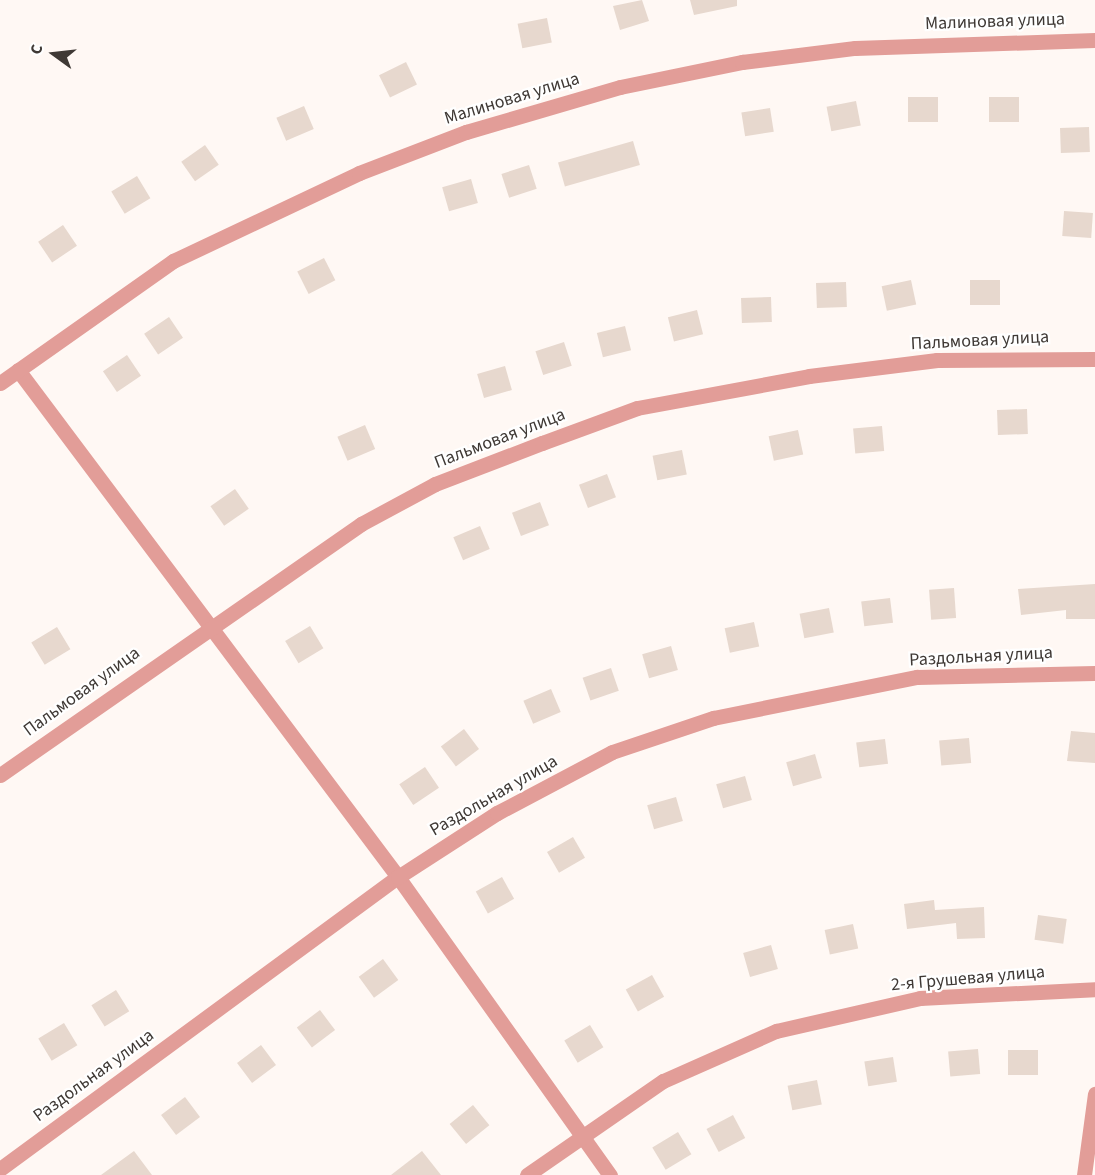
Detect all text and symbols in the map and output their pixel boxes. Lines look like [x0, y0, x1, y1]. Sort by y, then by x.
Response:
street label: Малиновая улица [925, 9, 1065, 35]
north arrow [24, 24, 84, 84]
text: С [25, 42, 48, 57]
street label: Малиновая улица [442, 68, 582, 130]
street label: Пальмовая улица [910, 327, 1050, 355]
street label: Пальмовая улица [431, 404, 569, 474]
street label: Раздольная улица [909, 642, 1053, 672]
street label: Пальмовая улица [20, 643, 144, 741]
street label: Раздольная улица [426, 751, 562, 841]
street label: 2-я Грушевая улица [890, 962, 1046, 996]
street label: Раздольная улица [30, 1025, 158, 1127]

